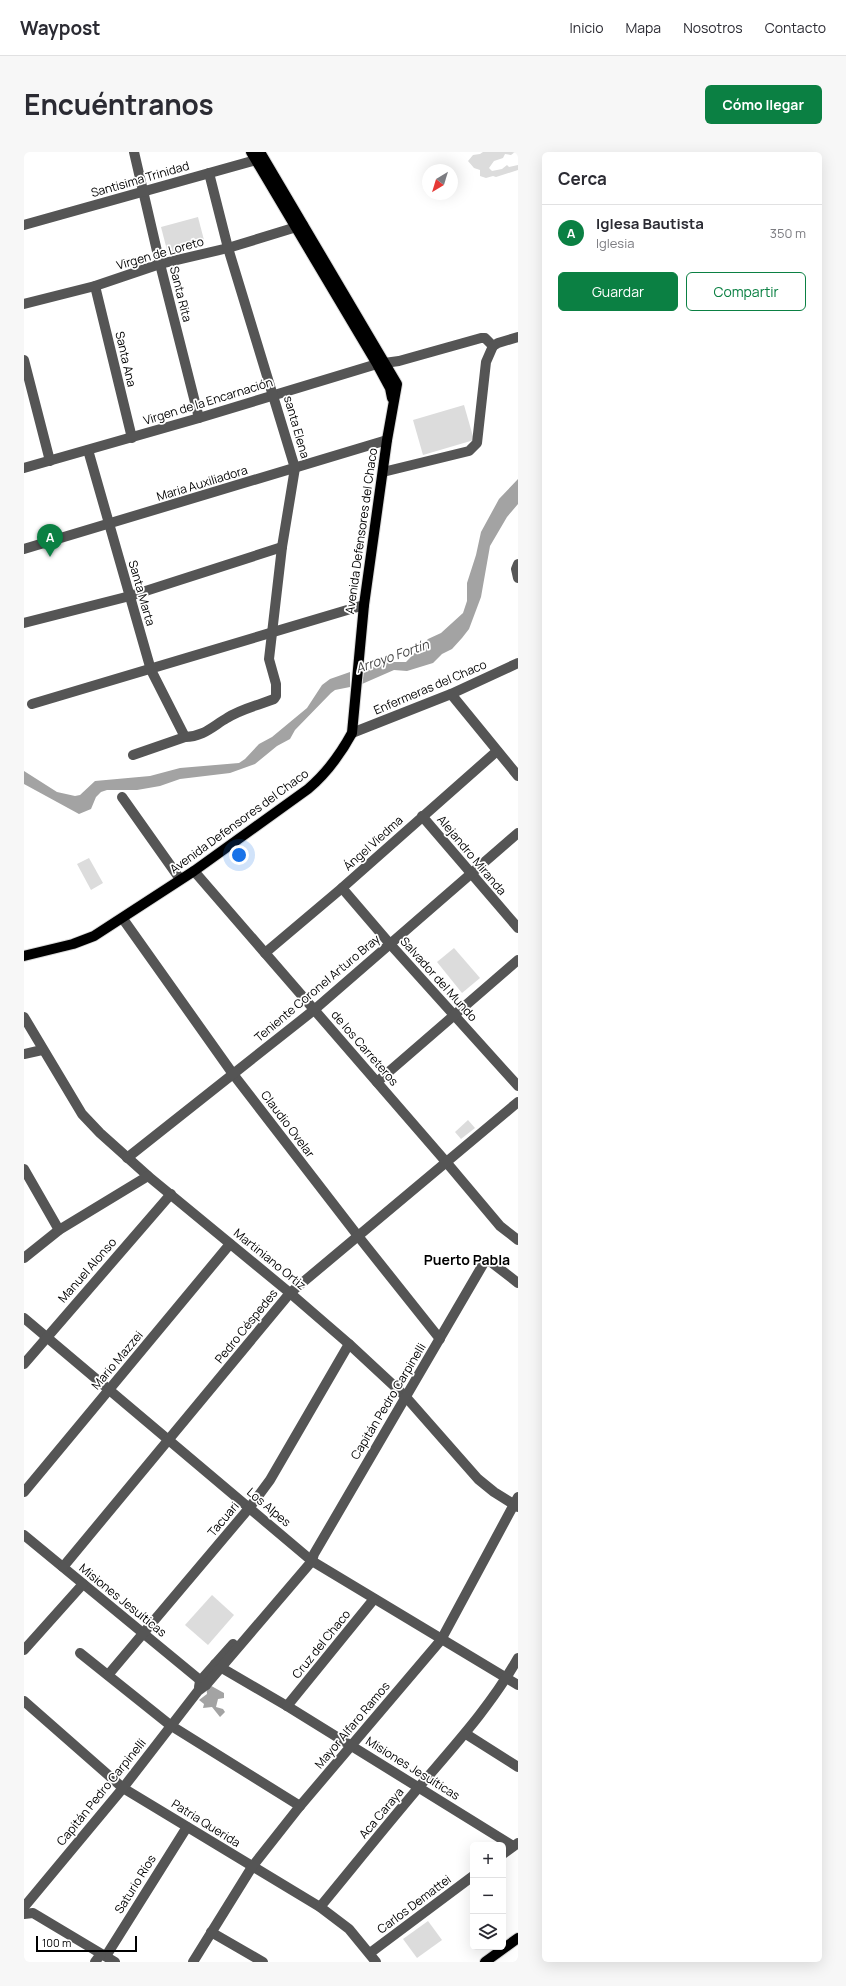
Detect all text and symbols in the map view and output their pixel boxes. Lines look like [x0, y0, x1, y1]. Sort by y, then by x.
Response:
text: Waypost [20, 15, 100, 41]
text: Inicio [570, 18, 604, 37]
text: Mapa [626, 18, 661, 37]
text: Nosotros [683, 18, 743, 37]
text: Contacto [765, 18, 826, 37]
text: Encuéntranos [24, 85, 214, 123]
button: Cómo llegar [705, 85, 822, 124]
street label: Santisima Trinidad [89, 157, 191, 201]
north arrow [422, 164, 458, 200]
text: Cerca [558, 167, 607, 190]
text: Iglesa Bautista [596, 213, 704, 234]
text: A [567, 224, 575, 242]
text: 350 m [770, 224, 806, 242]
street label: Virgen de Loreto [114, 232, 206, 274]
text: Iglesia [596, 234, 634, 252]
street label: Santa Rita [166, 264, 196, 324]
button: Guardar [558, 272, 678, 311]
button: Compartir [686, 272, 806, 311]
street label: Santa Ana [111, 330, 141, 388]
street label: Virgen de la Encarnación [141, 373, 275, 429]
street label: santa Elena [280, 394, 314, 460]
street label: Avenida Defensores del Chaco [341, 447, 381, 615]
street label: Maria Auxiliadora [155, 461, 249, 505]
pin: A [37, 524, 63, 557]
street label: Santa Marta [125, 558, 159, 628]
water label: Arroyo Fortín [353, 635, 432, 677]
street label: Enfermeras del Chaco [371, 655, 489, 719]
street label: Avenida Defensores del Chaco [166, 765, 312, 877]
street label: Alejandro Miranda [434, 811, 510, 899]
street label: Ángel Viedma [340, 812, 406, 874]
your location [229, 845, 249, 865]
street label: Teniente Coronel Arturo Bray [251, 930, 384, 1046]
street label: Salvador del Mundo [397, 933, 481, 1025]
street label: de los Carreteros [327, 1007, 403, 1089]
street label: Claudio Ovelar [257, 1087, 319, 1162]
street label: Martiniano Ortiz [230, 1224, 310, 1294]
street label: Manuel Alonso [54, 1234, 120, 1306]
district label: Puerto Pabla [424, 1250, 510, 1269]
street label: Pedro Céspedes [211, 1285, 281, 1367]
street label: Mario Mazzei [87, 1327, 147, 1393]
street label: Capitán Pedro Carpinelli [346, 1340, 430, 1462]
street label: Los Alpes [243, 1484, 295, 1530]
street label: Tacuari [203, 1498, 243, 1540]
street label: Misiones Jesuíticas [76, 1559, 170, 1641]
street label: Cruz del Chaco [288, 1606, 354, 1682]
street label: Mayor Alfaro Ramos [310, 1678, 394, 1772]
street label: Misiones Jesuíticas [363, 1732, 463, 1804]
street label: Capitán Pedro Carpinelli [52, 1735, 150, 1849]
street label: Aca Caraya [355, 1784, 407, 1842]
street label: Patria Querida [168, 1795, 244, 1851]
map controls [470, 1842, 506, 1950]
button: + [470, 1842, 506, 1878]
street label: Saturio Ríos [110, 1851, 160, 1917]
street label: Carlos Demattei [374, 1871, 454, 1937]
button: − [470, 1878, 506, 1914]
button: layers [470, 1914, 506, 1950]
scale bar [36, 1934, 137, 1953]
text: 100 m [42, 1935, 71, 1950]

